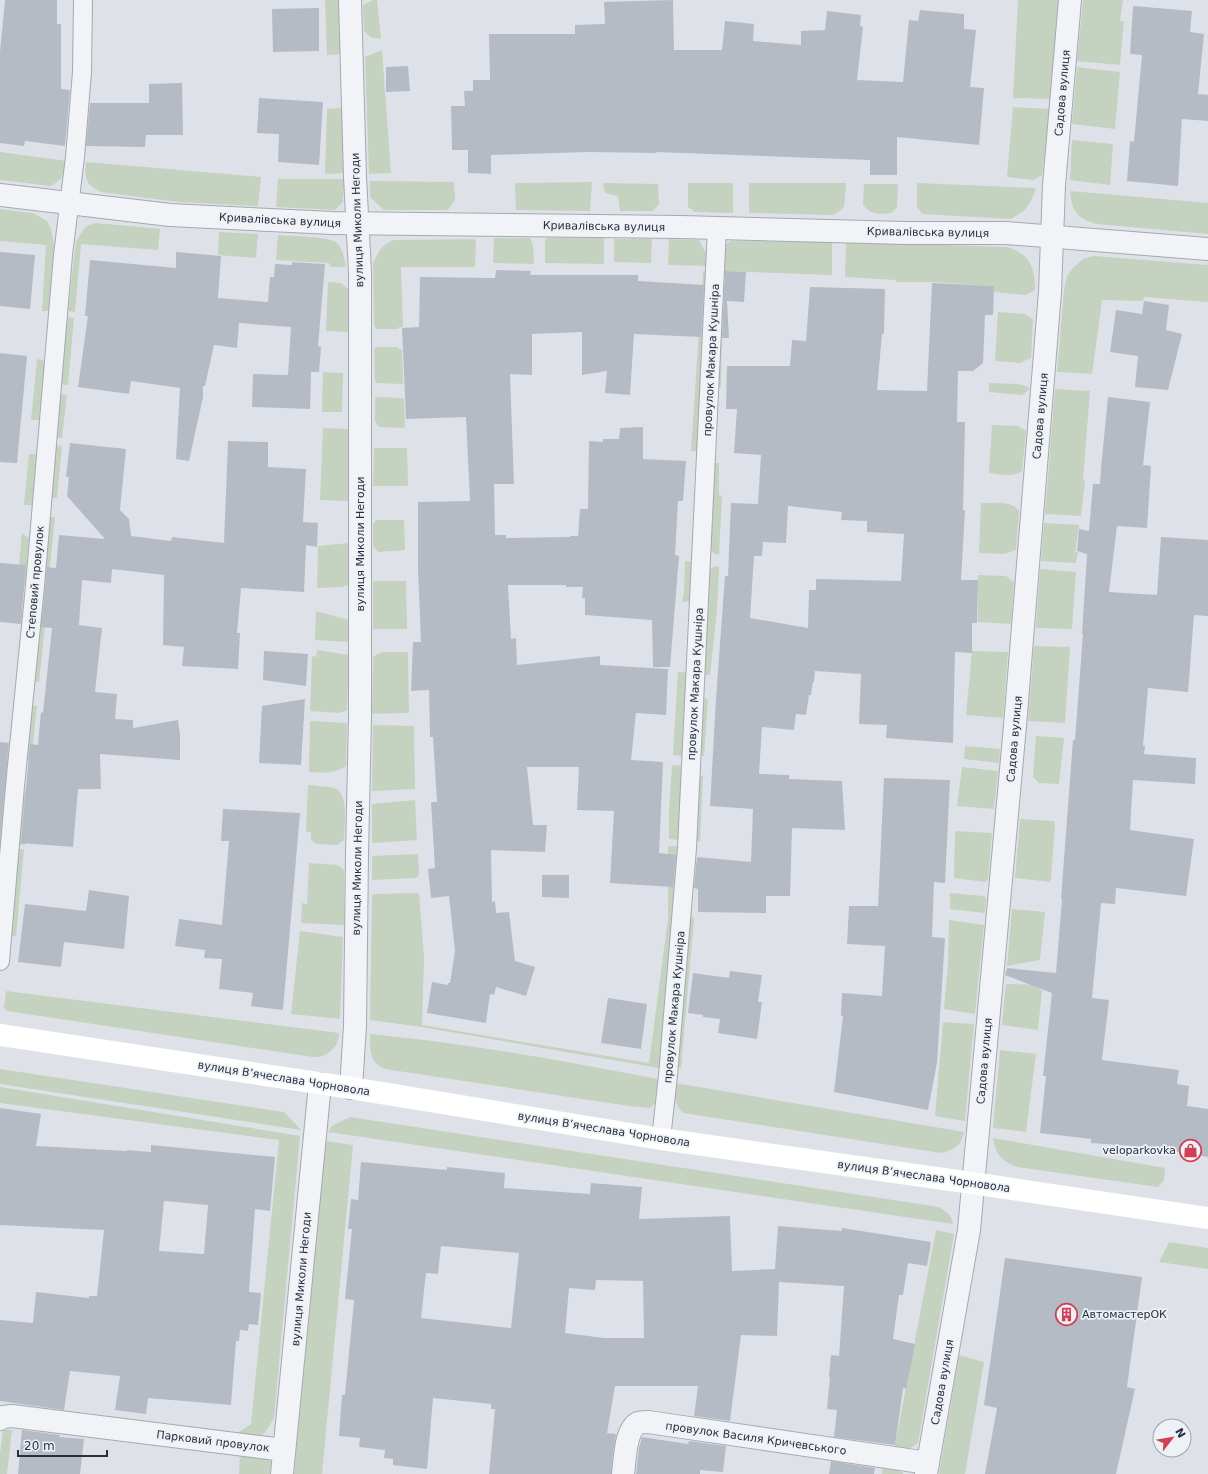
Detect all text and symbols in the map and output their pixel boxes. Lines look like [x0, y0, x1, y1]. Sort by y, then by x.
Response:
street label: Садова вулиця [1052, 49, 1073, 137]
street label: вулиця Миколи Негоди [349, 152, 366, 288]
street label: Кривалівська вулиця [218, 211, 341, 230]
street label: Кривалівська вулиця [543, 219, 665, 234]
street label: Кривалівська вулиця [867, 225, 989, 240]
street label: провулок Макара Кушніра [701, 283, 722, 437]
street label: Садова вулиця [1030, 372, 1051, 460]
street label: вулиця Миколи Негоди [354, 477, 367, 611]
street label: Степовий провулок [24, 525, 47, 639]
street label: провулок Макара Кушніра [685, 607, 706, 761]
street label: Садова вулиця [1004, 695, 1025, 783]
street label: вулиця Миколи Негоди [350, 801, 365, 936]
street label: провулок Макара Кушніра [661, 930, 688, 1084]
street label: Садова вулиця [974, 1017, 995, 1105]
street label: вулиця Вʼячеслава Чорновола [197, 1058, 371, 1099]
street label: вулиця Вʼячеслава Чорновола [517, 1109, 691, 1150]
shop icon: veloparkovka [1178, 1137, 1204, 1163]
place label: veloparkovka [1103, 1144, 1176, 1157]
street label: вулиця Вʼячеслава Чорновола [837, 1158, 1011, 1195]
street label: вулиця Миколи Негоди [289, 1211, 314, 1347]
building icon: АвтомастерОК [1054, 1301, 1080, 1327]
place label: АвтомастерОК [1082, 1308, 1167, 1321]
street label: Садова вулиця [929, 1338, 956, 1426]
north arrow [1152, 1418, 1192, 1458]
street label: провулок Василя Кричевського [665, 1419, 847, 1458]
text: N [1172, 1426, 1188, 1440]
street label: Парковий провулок [156, 1428, 271, 1455]
scale bar [18, 1432, 107, 1458]
text: 20 m [24, 1439, 55, 1453]

